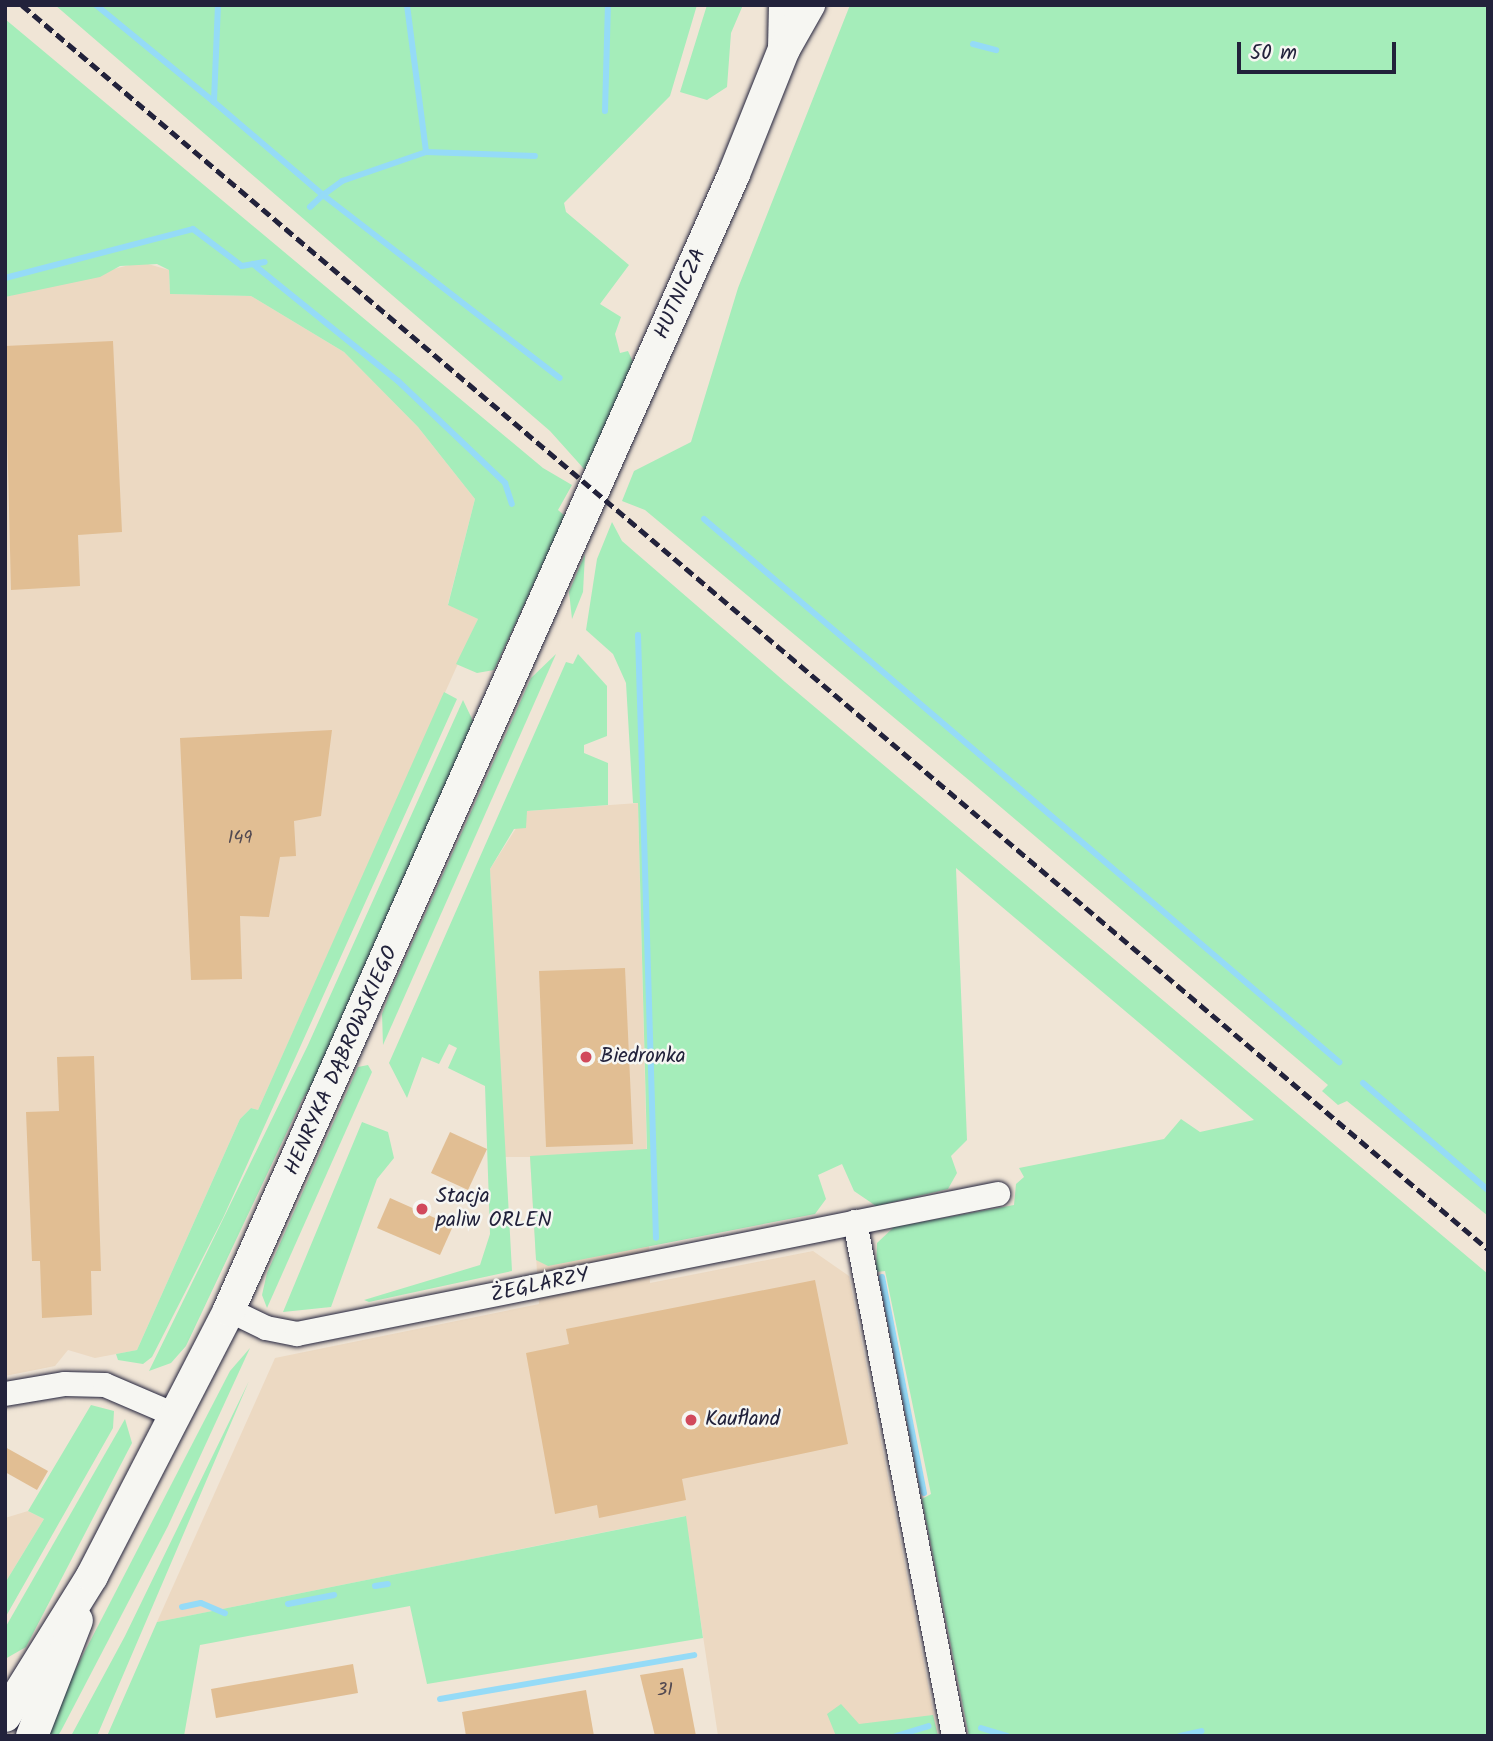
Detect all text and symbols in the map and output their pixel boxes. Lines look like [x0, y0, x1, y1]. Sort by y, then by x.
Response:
scale bar [1241, 28, 1400, 72]
text: 50 m [1250, 37, 1297, 70]
street label: HUTNICZA [650, 245, 712, 343]
house number: 149 [228, 828, 252, 850]
street label: HENRYKA DĄBROWSKIEGO [280, 943, 404, 1179]
place label: Biedronka [600, 1044, 686, 1070]
marker: Biedronka [578, 1049, 594, 1065]
place label: Stacja paliw ORLEN [436, 1184, 552, 1234]
marker: Stacja paliw ORLEN [414, 1201, 430, 1217]
street label: ŻEGLARZY [489, 1263, 591, 1309]
place label: Kaufland [705, 1407, 780, 1433]
marker: Kaufland [683, 1412, 699, 1428]
house number: 31 [657, 1680, 673, 1702]

